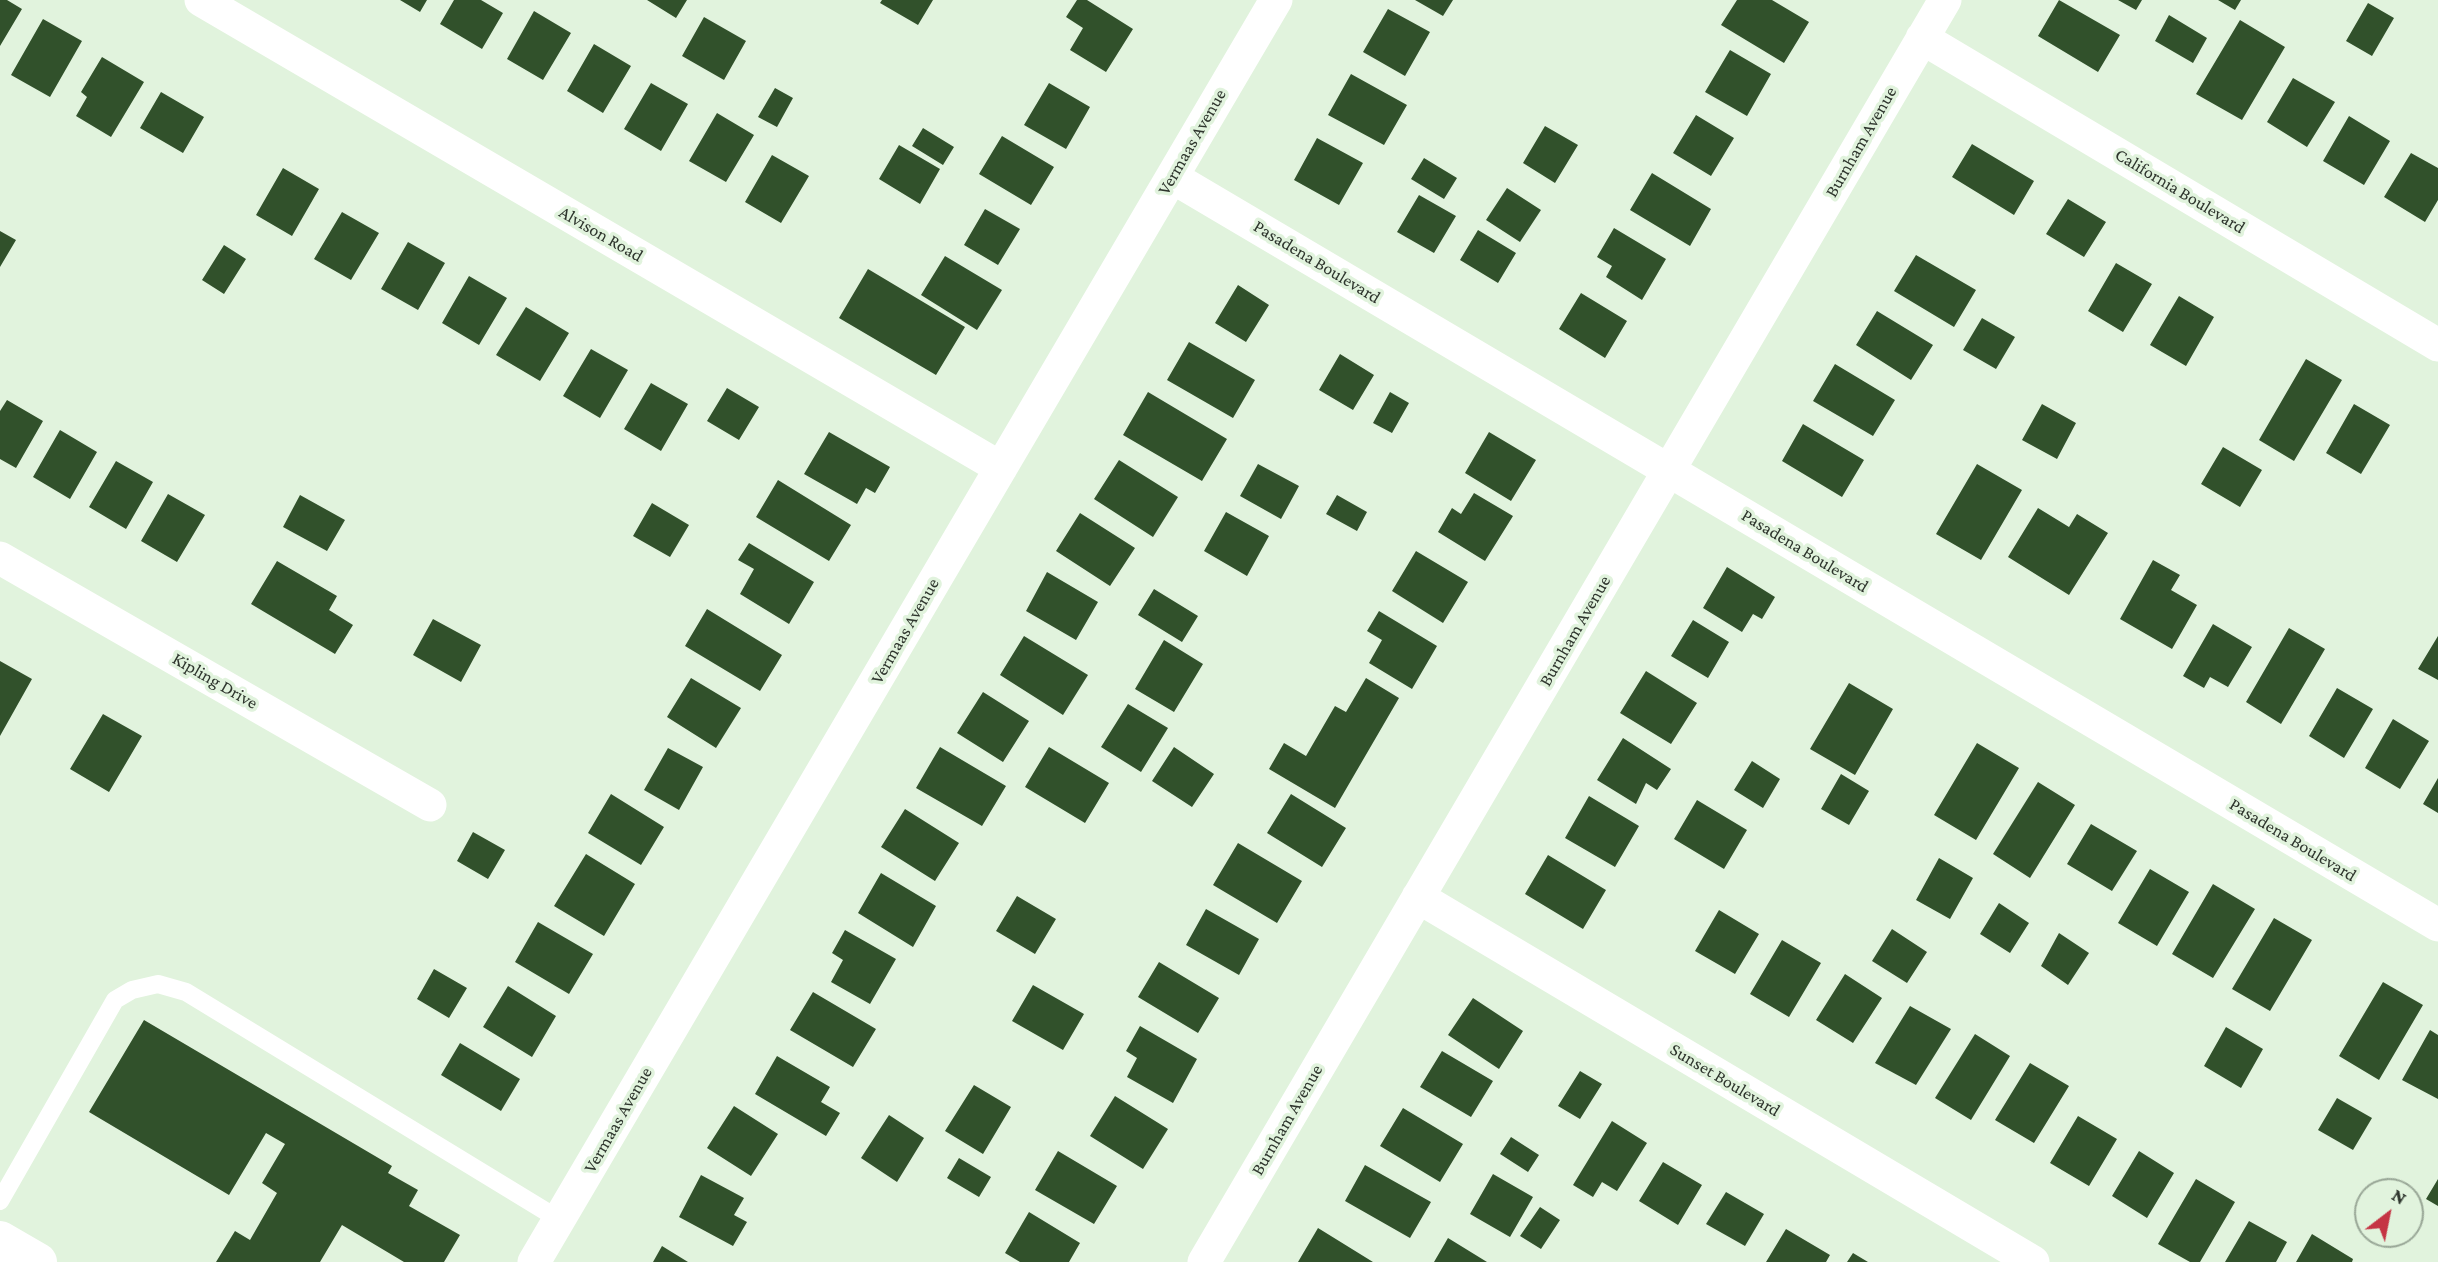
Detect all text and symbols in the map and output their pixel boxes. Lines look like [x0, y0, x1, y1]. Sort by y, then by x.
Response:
street label: Burnham Avenue [1821, 83, 1901, 201]
street label: Vermaas Avenue [1153, 85, 1231, 199]
street label: California Boulevard [2111, 144, 2249, 238]
street label: Alvison Road [555, 201, 647, 267]
street label: Pasadena Boulevard [1250, 216, 1384, 308]
street label: Pasadena Boulevard [1738, 505, 1872, 597]
street label: Burnham Avenue [1535, 572, 1615, 690]
street label: Vermaas Avenue [866, 574, 944, 688]
street label: Kipling Drive [169, 648, 261, 714]
street label: Pasadena Boulevard [2226, 794, 2360, 886]
street label: Sunset Boulevard [1666, 1039, 1784, 1121]
street label: Burnham Avenue [1247, 1061, 1327, 1179]
street label: Vermaas Avenue [579, 1063, 657, 1177]
north arrow [2354, 1178, 2424, 1248]
text: N [2388, 1184, 2410, 1209]

